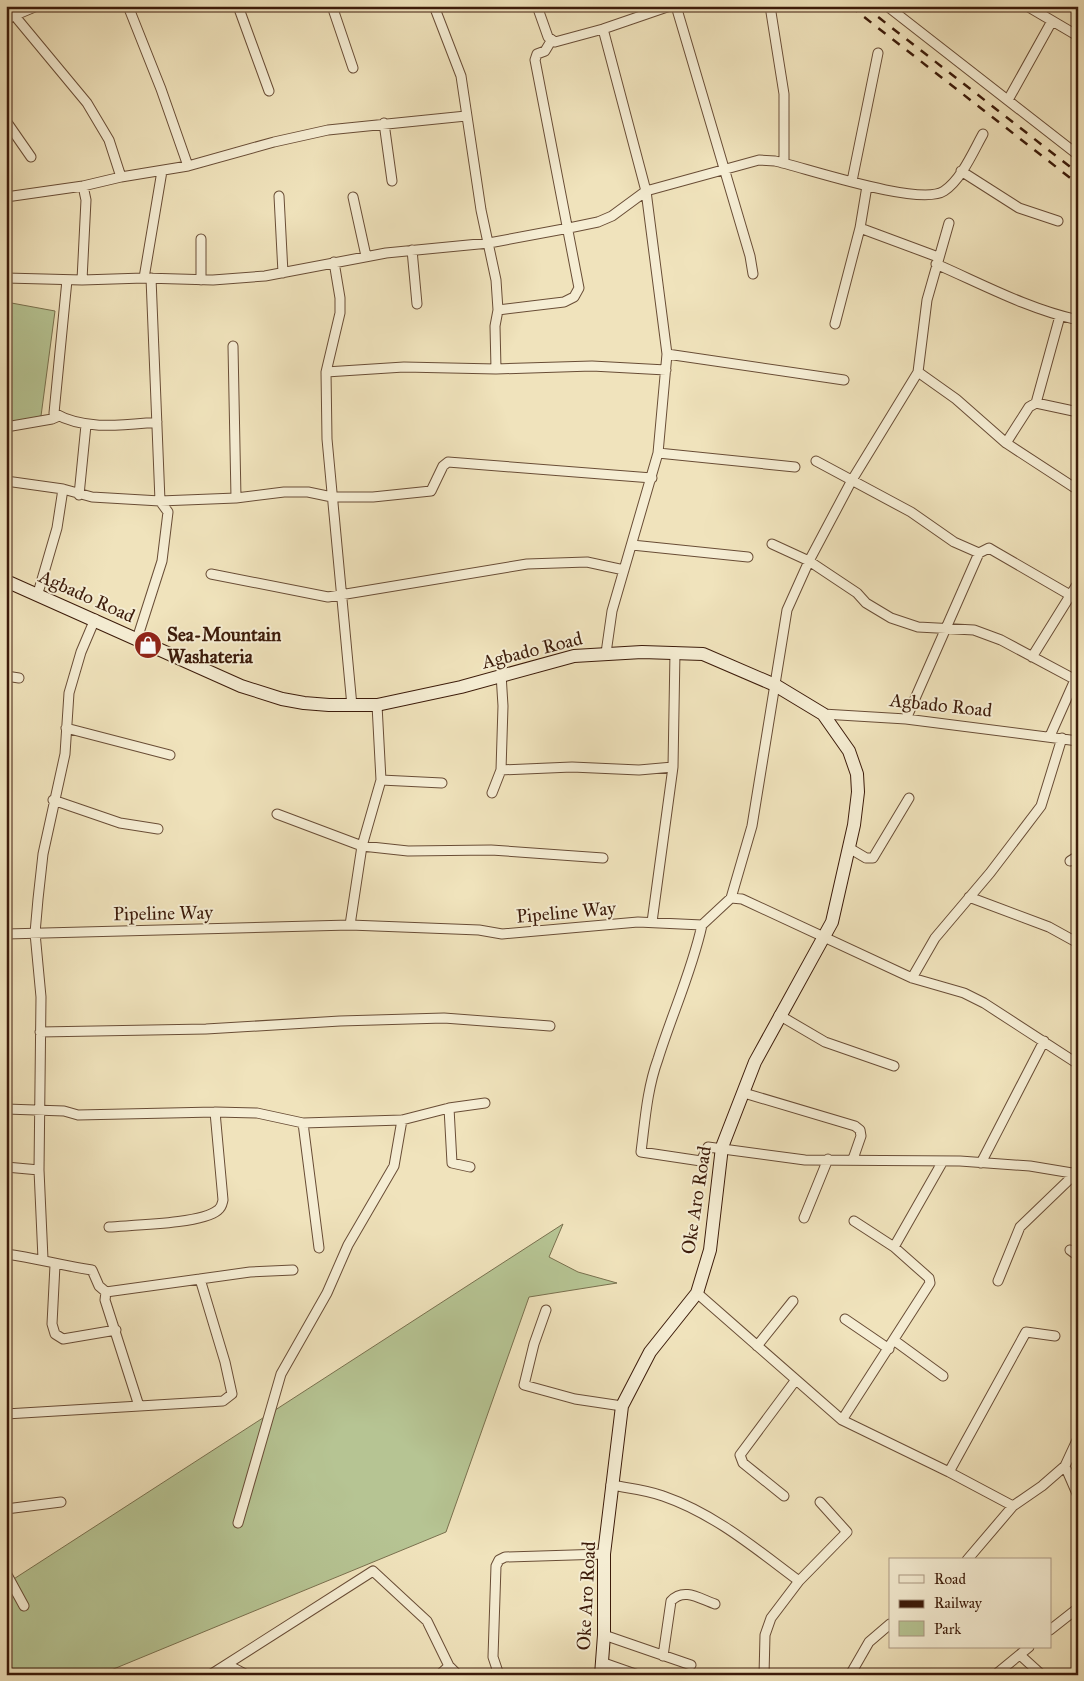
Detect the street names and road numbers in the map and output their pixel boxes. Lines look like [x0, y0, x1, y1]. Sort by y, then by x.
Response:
street label: Agbado Road [34, 564, 139, 628]
street label: Agbado Road [478, 626, 585, 675]
street label: Agbado Road [888, 688, 994, 723]
street label: Pipeline Way [515, 896, 618, 928]
street label: Pipeline Way [113, 901, 214, 925]
street label: Oke Aro Road [676, 1144, 716, 1256]
street label: Oke Aro Road [572, 1540, 600, 1651]

